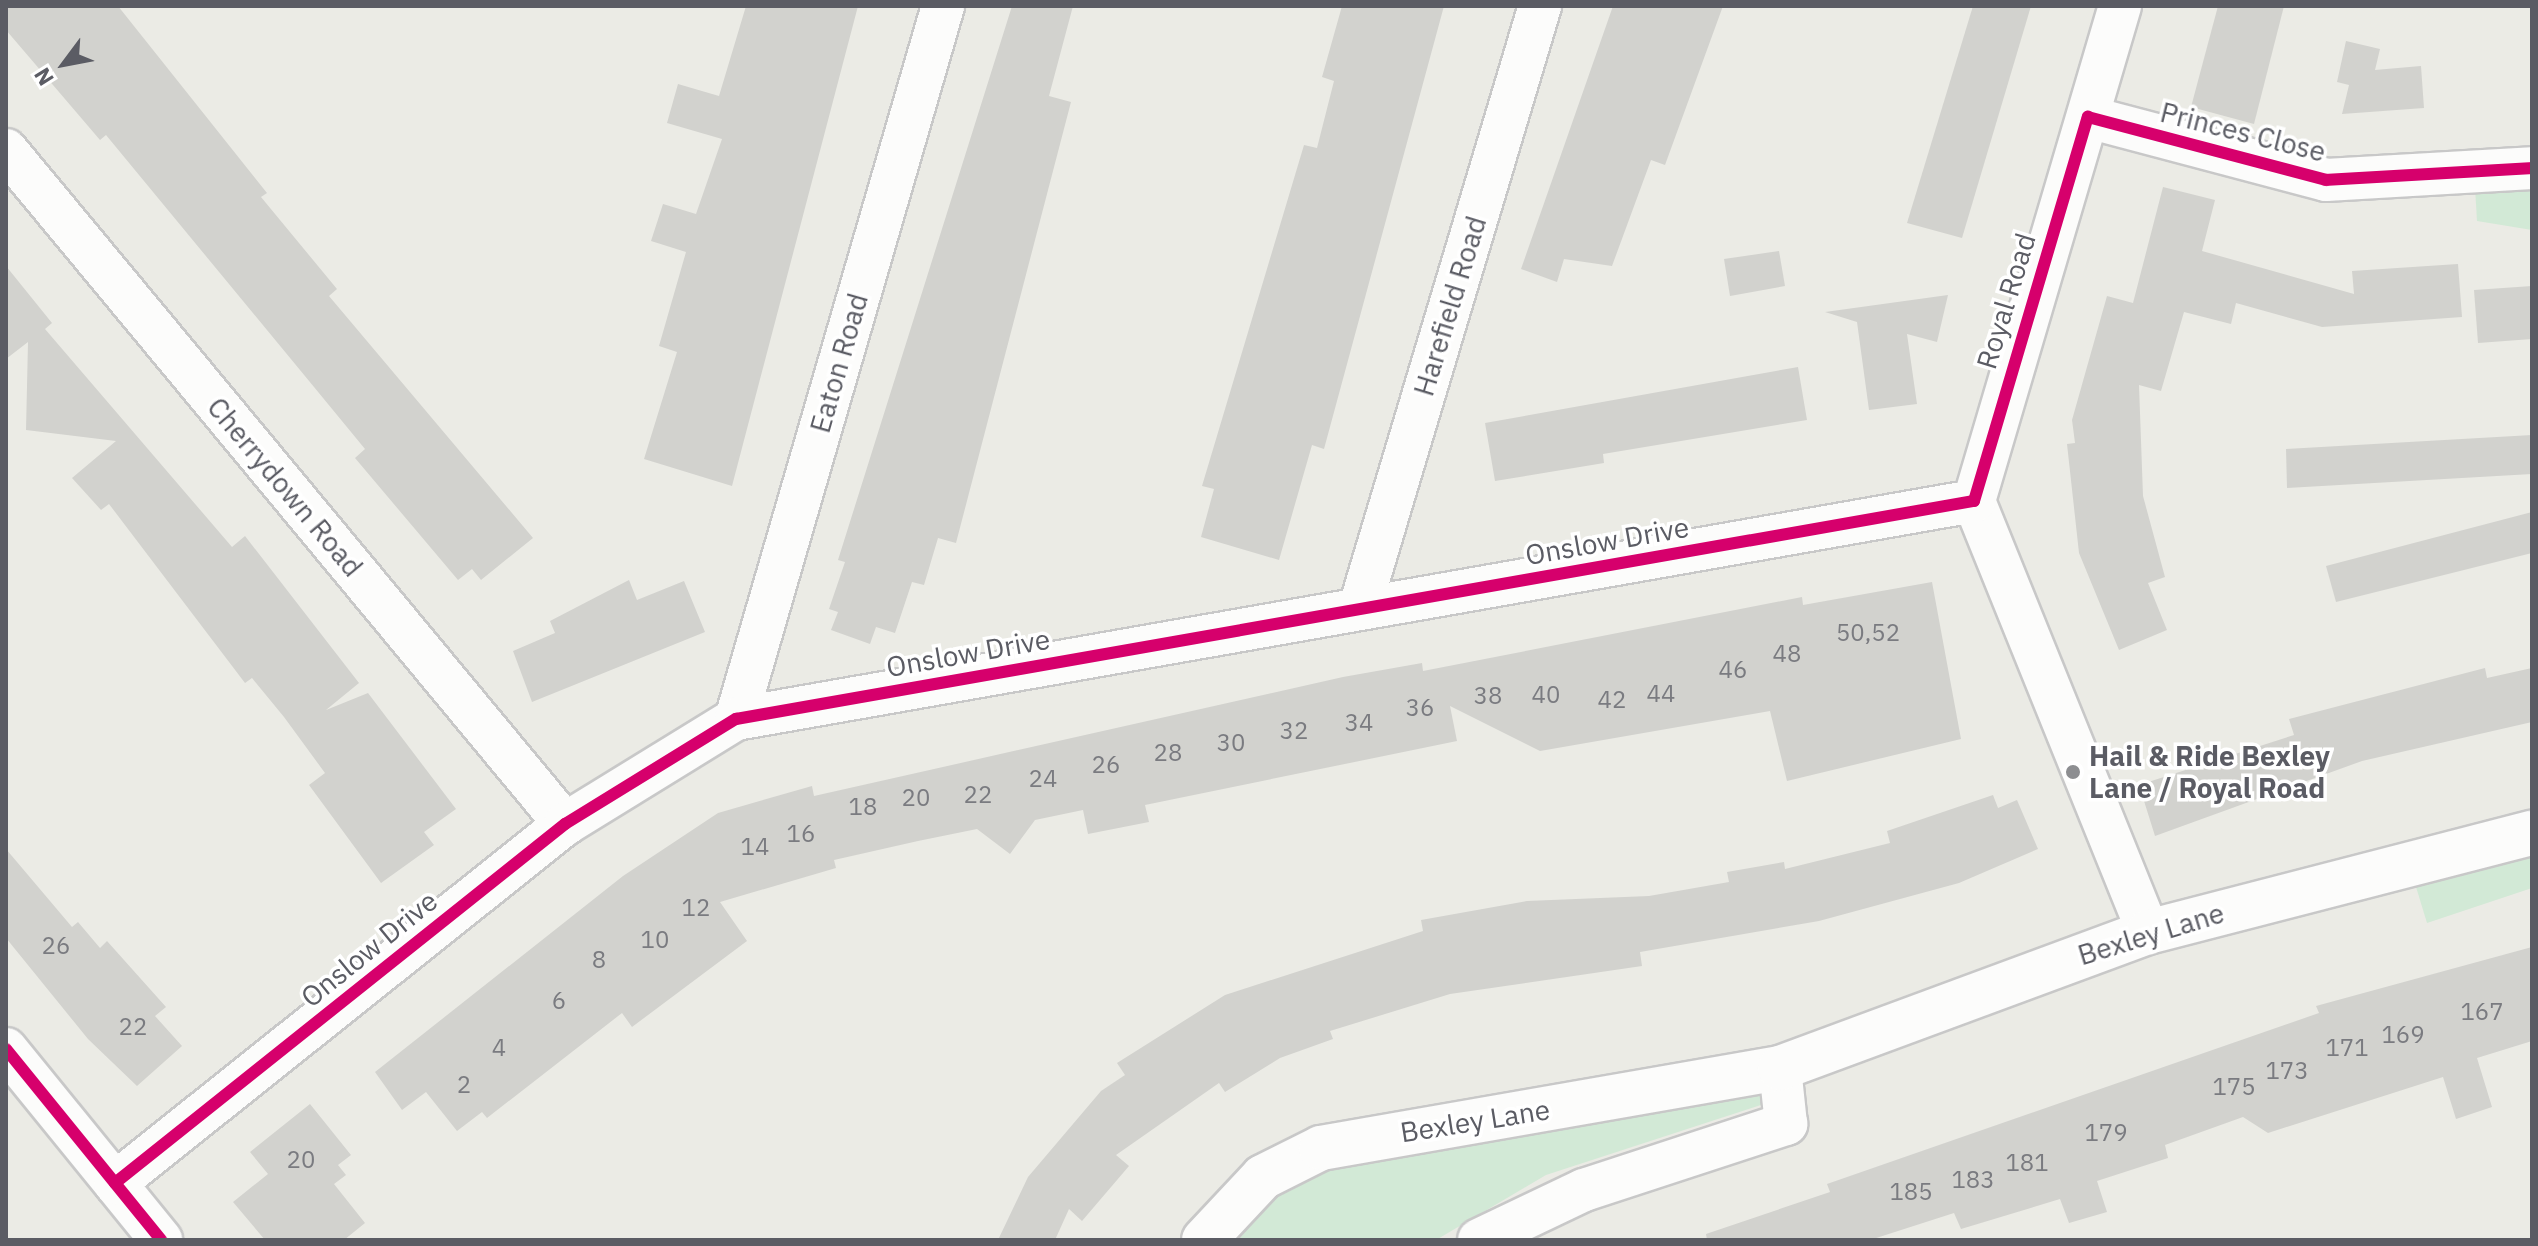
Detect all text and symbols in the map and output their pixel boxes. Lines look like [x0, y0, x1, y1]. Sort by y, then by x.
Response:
north arrow [24, 24, 104, 104]
text: N [27, 63, 60, 91]
street label: Princes Close [2157, 95, 2329, 169]
street label: Harefield Road [1407, 212, 1493, 400]
street label: Royal Road [1969, 229, 2043, 373]
street label: Eaton Road [803, 289, 875, 437]
street label: Cherrydown Road [200, 391, 370, 583]
street label: Onslow Drive [1523, 510, 1691, 572]
house number: 50,52 [1836, 619, 1900, 647]
street label: Onslow Drive [884, 622, 1052, 684]
house number: 48 [1773, 640, 1801, 668]
house number: 46 [1719, 656, 1747, 684]
house number: 44 [1647, 680, 1675, 708]
house number: 40 [1532, 681, 1560, 709]
house number: 38 [1474, 682, 1502, 710]
house number: 42 [1598, 686, 1626, 714]
house number: 36 [1406, 694, 1434, 722]
house number: 34 [1345, 709, 1373, 737]
house number: 32 [1280, 717, 1308, 745]
house number: 30 [1217, 729, 1245, 757]
house number: 28 [1154, 739, 1182, 767]
place label: Hail & Ride Bexley Lane / Royal Road [2089, 739, 2330, 805]
house number: 26 [1092, 751, 1120, 779]
marker: Hail & Ride Bexley Lane / Royal Road [2064, 763, 2082, 781]
house number: 24 [1029, 765, 1057, 793]
house number: 22 [964, 781, 992, 809]
house number: 20 [902, 784, 930, 812]
house number: 18 [849, 793, 877, 821]
house number: 16 [787, 820, 815, 848]
house number: 14 [741, 833, 769, 861]
street label: Onslow Drive [294, 884, 444, 1014]
house number: 12 [682, 894, 710, 922]
street label: Bexley Lane [2074, 896, 2228, 972]
house number: 10 [641, 926, 669, 954]
house number: 26 [42, 932, 70, 960]
house number: 8 [592, 946, 606, 974]
house number: 6 [552, 987, 566, 1015]
house number: 167 [2460, 998, 2504, 1026]
house number: 22 [119, 1013, 147, 1041]
house number: 169 [2381, 1021, 2425, 1049]
house number: 4 [492, 1034, 506, 1062]
house number: 171 [2325, 1034, 2369, 1062]
house number: 173 [2265, 1057, 2309, 1085]
house number: 2 [457, 1071, 471, 1099]
house number: 175 [2212, 1073, 2256, 1101]
street label: Bexley Lane [1398, 1093, 1552, 1149]
house number: 179 [2084, 1119, 2128, 1147]
house number: 20 [287, 1146, 315, 1174]
house number: 181 [2005, 1149, 2049, 1177]
house number: 183 [1951, 1166, 1995, 1194]
house number: 185 [1889, 1178, 1933, 1206]

